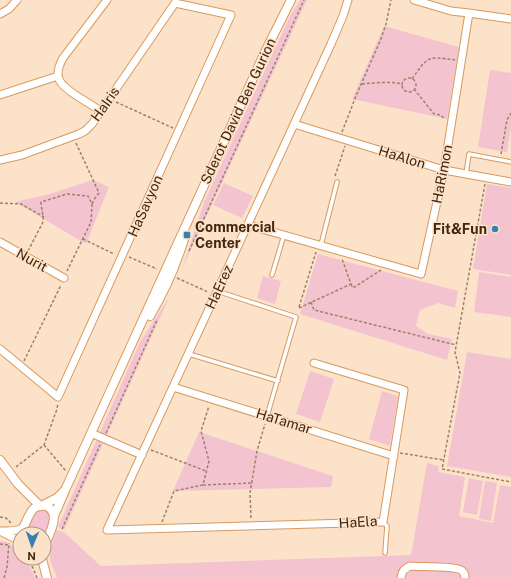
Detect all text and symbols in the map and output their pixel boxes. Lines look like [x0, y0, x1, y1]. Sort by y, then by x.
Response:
street label: Sderot David Ben Gurion [197, 35, 279, 187]
street label: HaIris [87, 84, 123, 124]
street label: HaAlon [377, 142, 427, 172]
street label: HaRimon [428, 143, 456, 205]
street label: HaSavyon [124, 173, 166, 239]
place label: Commercial Center [195, 219, 276, 251]
place label: Fit&Fun [433, 221, 487, 237]
marker: Fit&Fun [490, 224, 500, 234]
marker: Commercial Center [182, 230, 192, 240]
street label: Nurit [14, 245, 50, 275]
street label: HaErez [202, 262, 236, 312]
street label: HaTamar [254, 405, 314, 437]
street label: HaEla [338, 513, 378, 531]
north arrow [12, 526, 52, 566]
text: N [27, 550, 36, 562]

